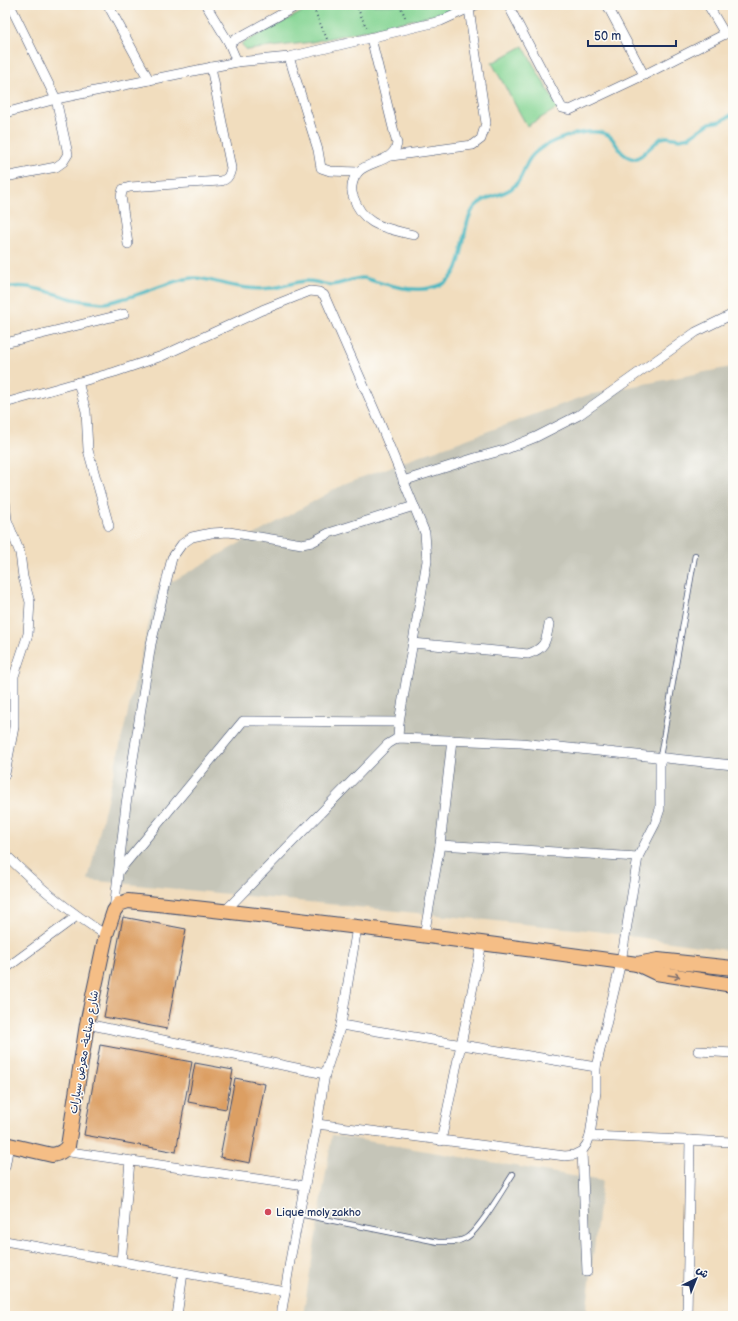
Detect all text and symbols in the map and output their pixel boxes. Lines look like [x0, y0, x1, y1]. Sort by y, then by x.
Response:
scale bar [588, 22, 676, 48]
text: 50 m [594, 29, 621, 44]
one-way arrow [667, 972, 680, 980]
street label: شارع صناعة- معرض سيارات [67, 989, 103, 1115]
place label: Lique moly zakho [276, 1206, 361, 1219]
marker: Lique moly zakho [263, 1207, 273, 1217]
north arrow [676, 1259, 716, 1299]
text: ش [694, 1263, 711, 1281]

